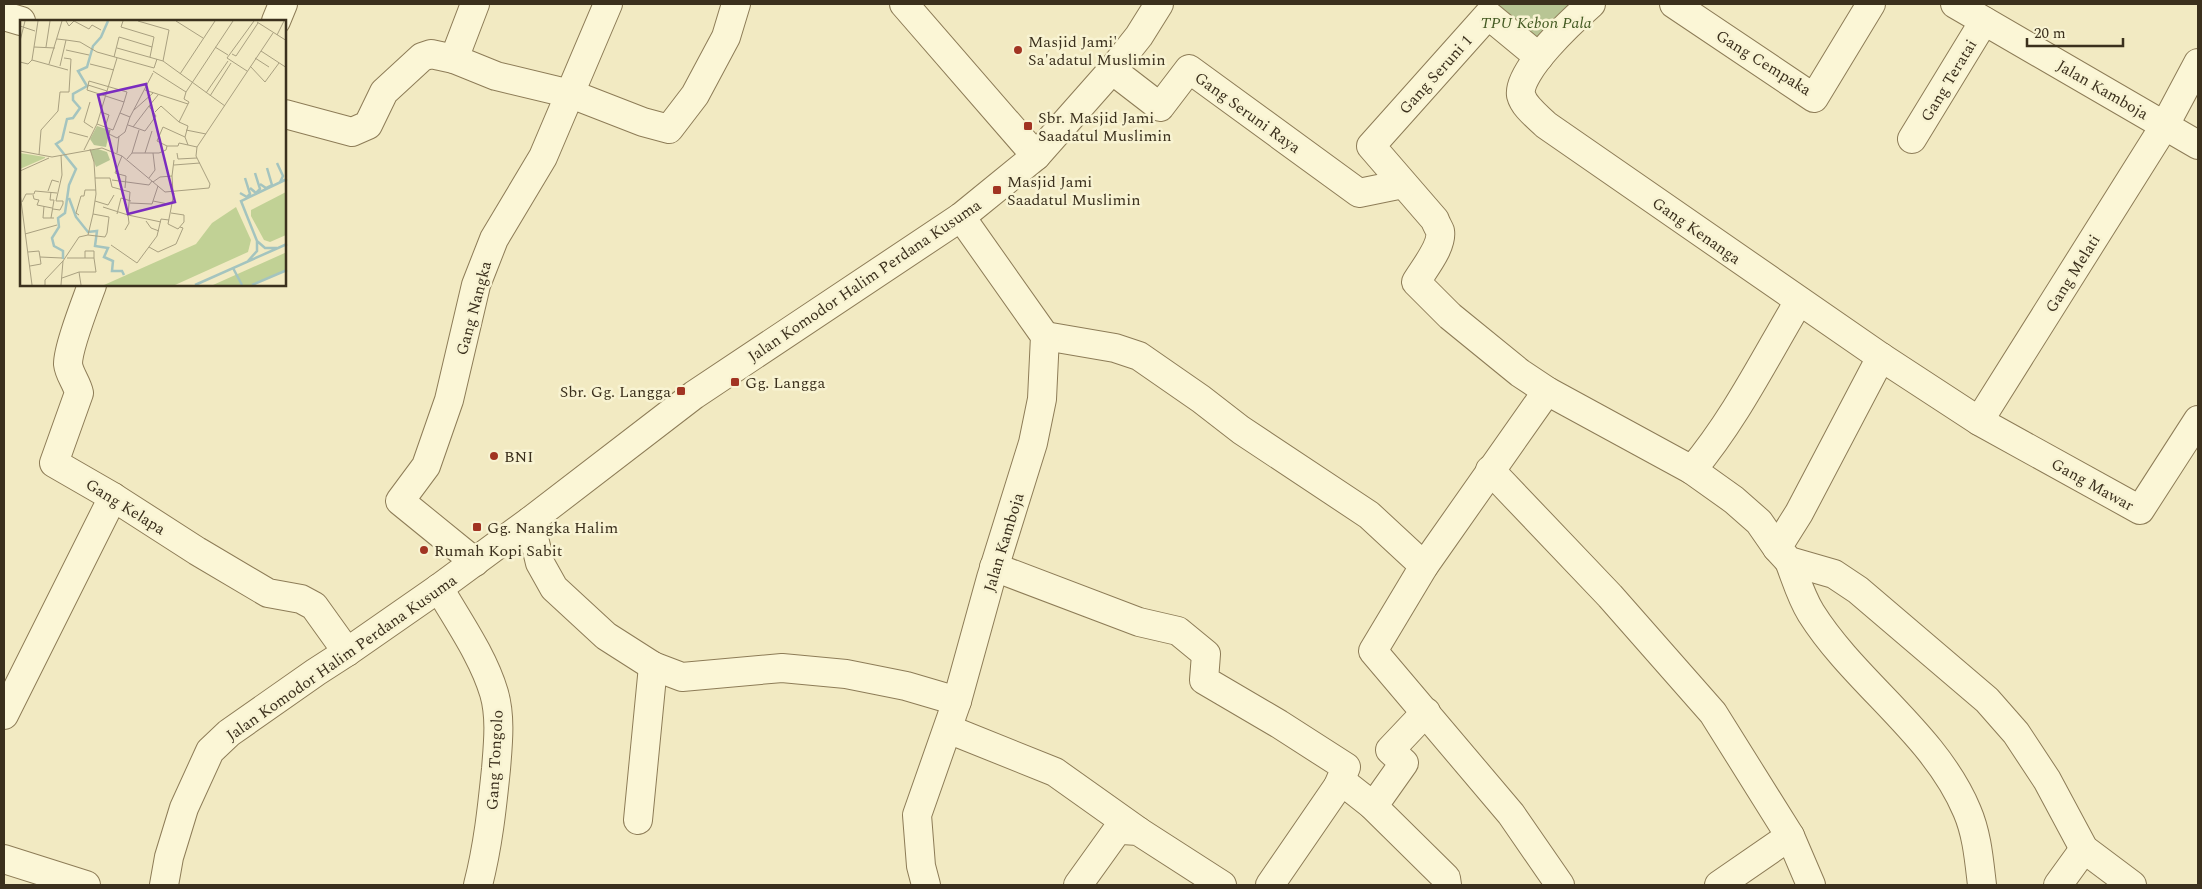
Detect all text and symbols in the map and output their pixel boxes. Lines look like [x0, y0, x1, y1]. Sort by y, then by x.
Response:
park label: TPU Kebon Pala [1480, 11, 1592, 35]
scale bar [2027, 15, 2123, 47]
inset map [20, 20, 286, 286]
text: 20 m [2034, 22, 2066, 45]
street label: Gang Cempaka [1711, 24, 1816, 102]
street label: Gang Seruni 1 [1393, 29, 1478, 120]
place label: Masjid Jami' Sa'adatul Muslimin [1028, 30, 1166, 72]
street label: Gang Teratai [1915, 35, 1983, 126]
marker: Masjid Jami' Sa'adatul Muslimin [1012, 44, 1024, 56]
street label: Jalan Kamboja [2052, 54, 2153, 126]
street label: Gang Seruni Raya [1189, 66, 1306, 160]
place label: Sbr. Masjid Jami Saadatul Muslimin [1038, 106, 1172, 148]
marker: Sbr. Masjid Jami Saadatul Muslimin [1022, 120, 1034, 132]
place label: Masjid Jami Saadatul Muslimin [1007, 170, 1141, 212]
marker: Masjid Jami Saadatul Muslimin [991, 184, 1003, 196]
street label: Gang Kenanga [1647, 191, 1746, 270]
street label: Jalan Komodor Halim Perdana Kusuma [743, 193, 986, 368]
street label: Gang Melati [2039, 230, 2106, 317]
street label: Gang Nangka [450, 258, 498, 358]
place label: Gg. Langga [745, 371, 825, 395]
marker: Gg. Langga [729, 376, 741, 388]
place label: Sbr. Gg. Langga [560, 380, 671, 404]
marker: Sbr. Gg. Langga [675, 385, 687, 397]
place label: BNI [504, 445, 533, 469]
marker: BNI [488, 450, 500, 462]
street label: Gang Mawar [2047, 452, 2138, 518]
street label: Gang Kelapa [81, 473, 170, 541]
street label: Jalan Kamboja [977, 490, 1030, 595]
place label: Gg. Nangka Halim [487, 516, 618, 540]
marker: Gg. Nangka Halim [471, 521, 483, 533]
place label: Rumah Kopi Sabit [434, 539, 563, 563]
marker: Rumah Kopi Sabit [418, 544, 430, 556]
street label: Jalan Komodor Halim Perdana Kusuma [221, 568, 462, 747]
street label: Gang Tongolo [480, 709, 510, 811]

